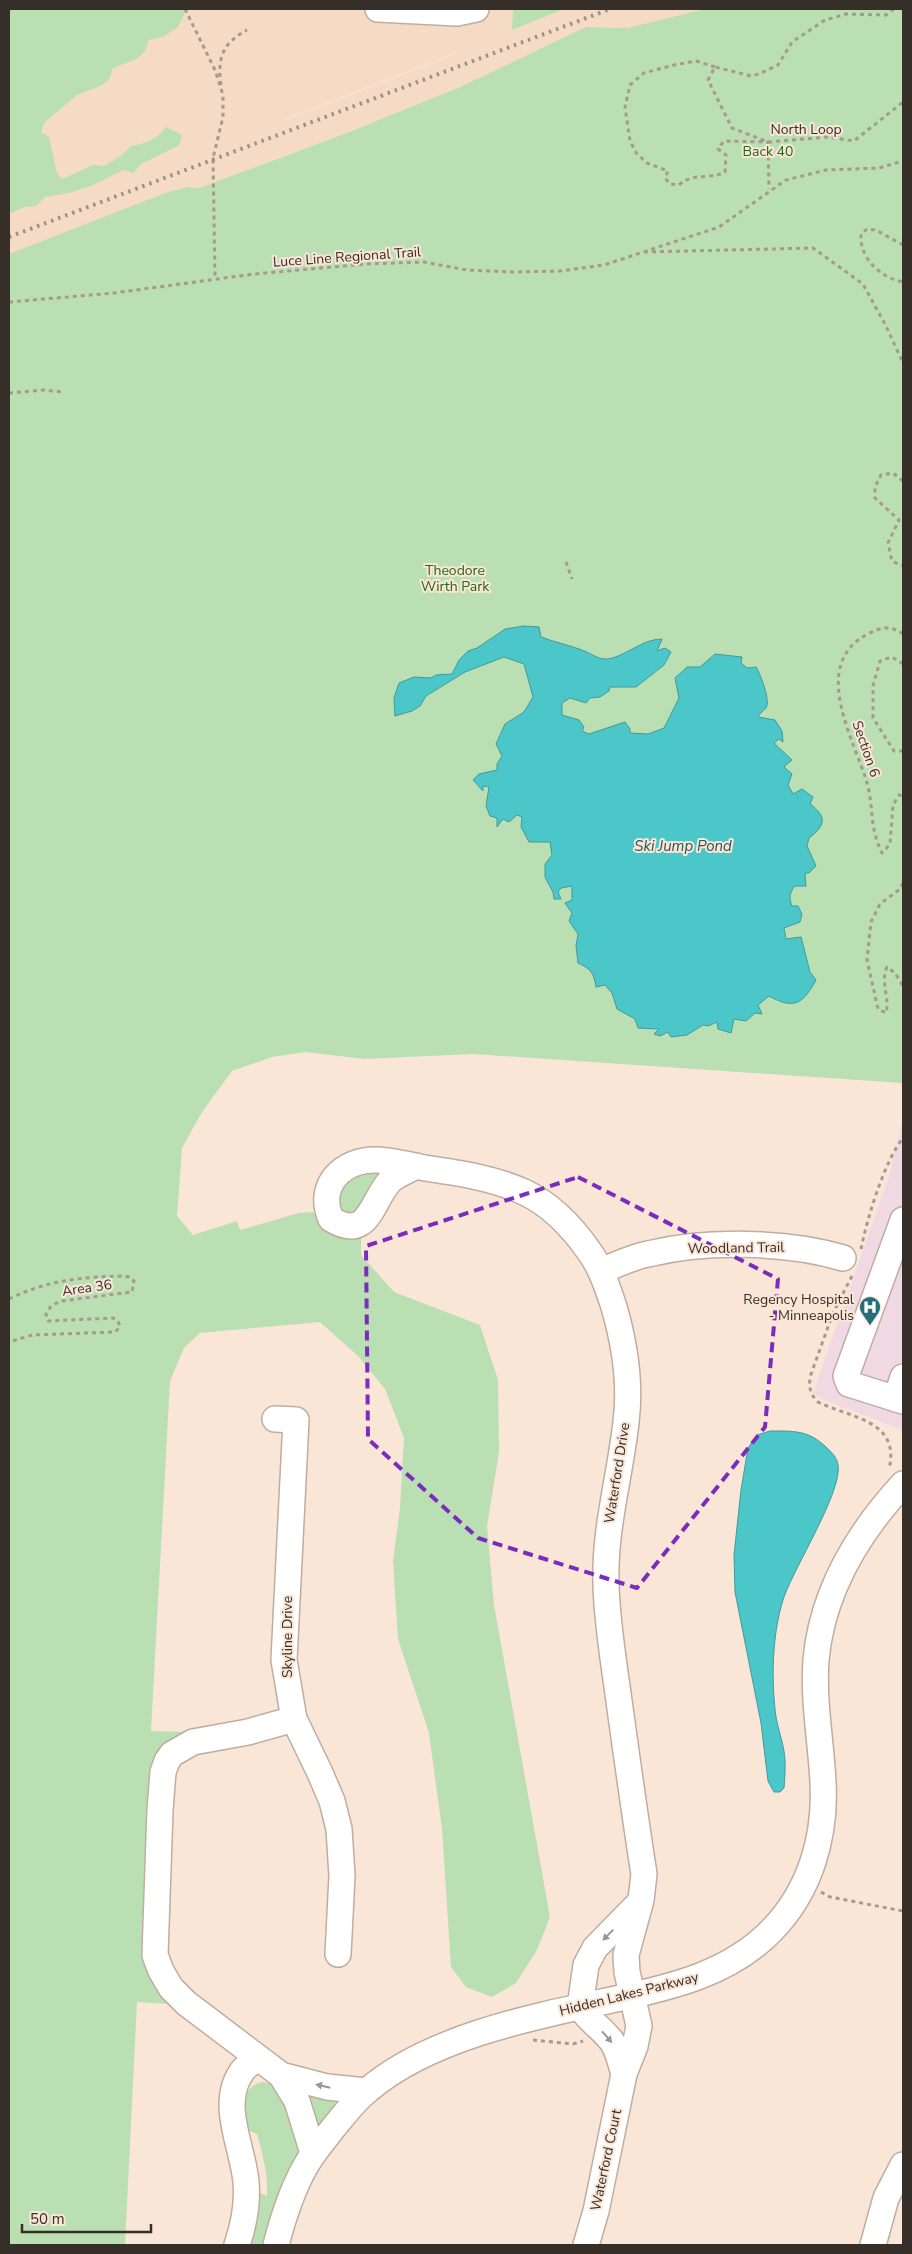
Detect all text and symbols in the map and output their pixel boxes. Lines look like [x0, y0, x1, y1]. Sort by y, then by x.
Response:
street label: North Loop [770, 120, 842, 139]
park label: Back 40 [743, 142, 793, 161]
street label: Luce Line Regional Trail [272, 242, 423, 272]
park label: Theodore Wirth Park [421, 561, 490, 596]
street label: Section 6 [848, 718, 884, 780]
water label: Ski Jump Pond [634, 836, 732, 856]
street label: Woodland Trail [687, 1238, 785, 1258]
street label: Area 36 [61, 1275, 113, 1301]
place label: Regency Hospital - Minneapolis [743, 1290, 855, 1325]
hospital icon: Regency Hospital - Minneapolis [858, 1295, 882, 1326]
street label: Waterford Drive [600, 1421, 634, 1525]
street label: Skyline Drive [278, 1596, 297, 1678]
one-way arrow [602, 1929, 614, 1941]
street label: Hidden Lakes Parkway [557, 1967, 701, 2020]
one-way arrow [602, 2030, 613, 2043]
one-way arrow [316, 2082, 331, 2090]
street label: Waterford Court [586, 2107, 626, 2213]
scale bar [22, 2202, 151, 2234]
text: 50 m [30, 2209, 65, 2229]

